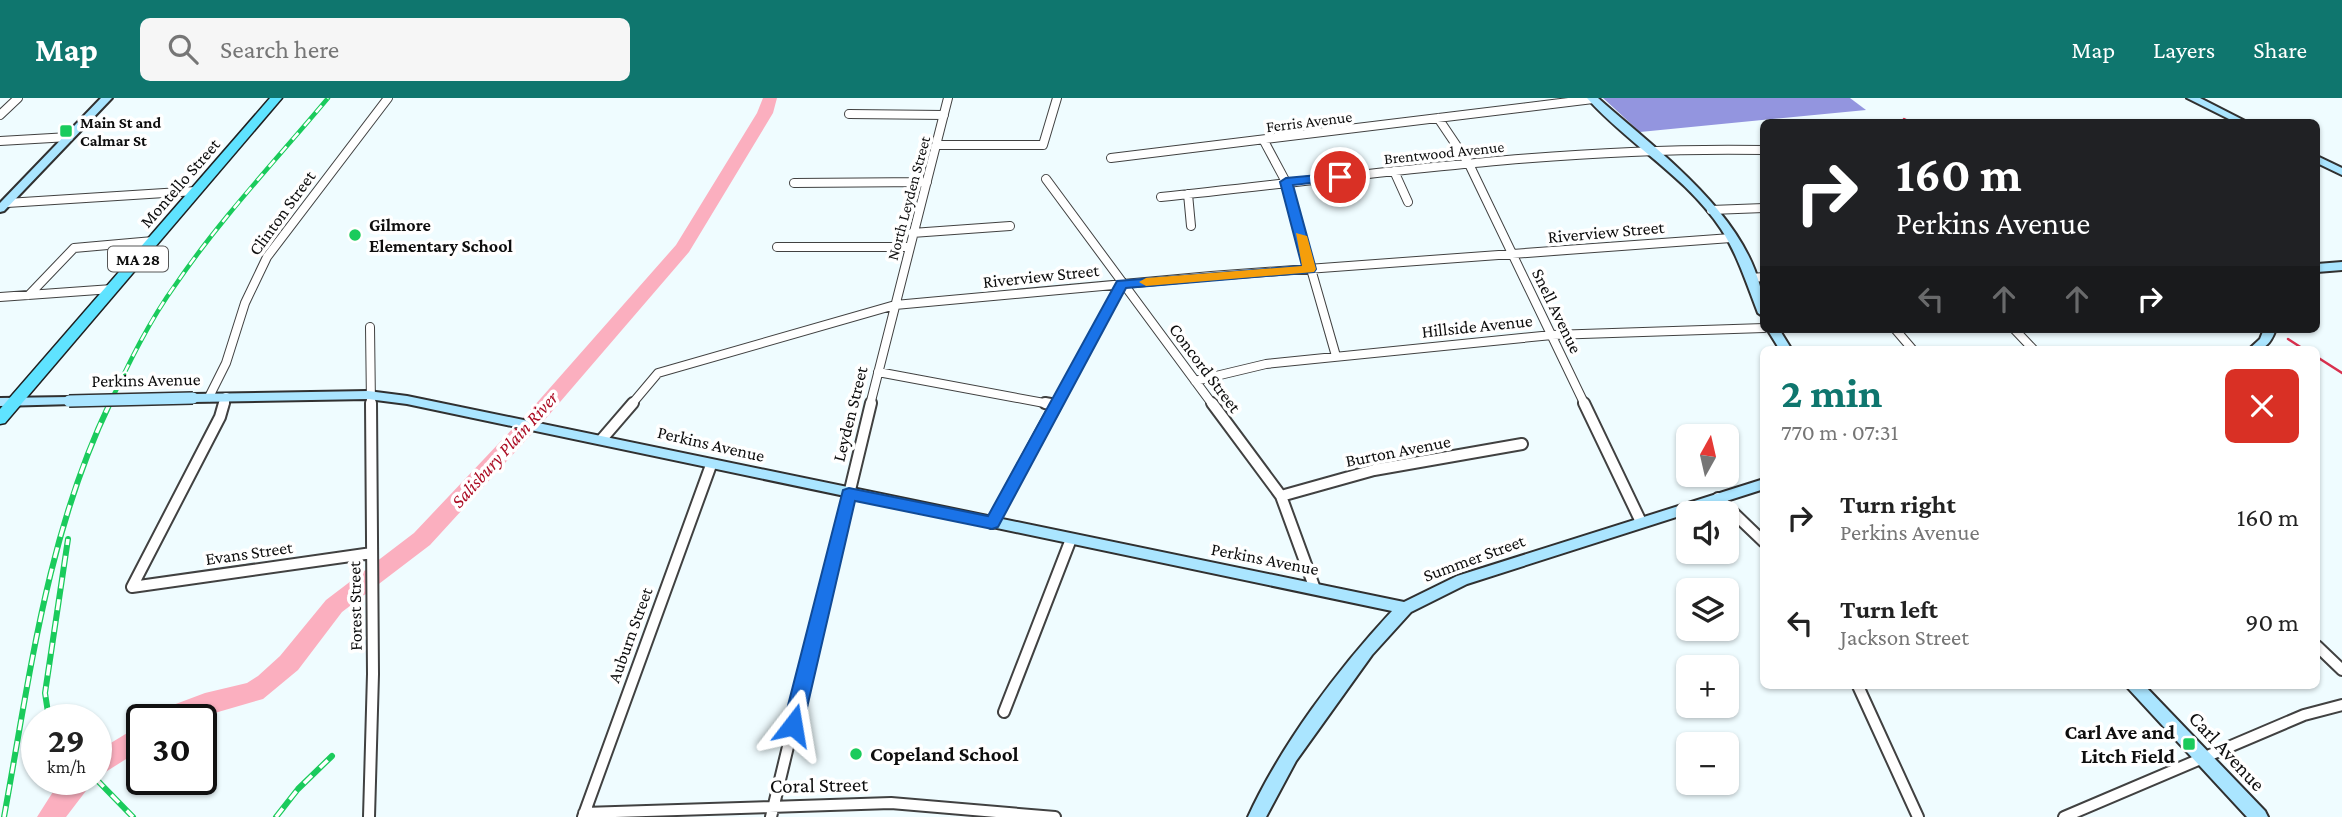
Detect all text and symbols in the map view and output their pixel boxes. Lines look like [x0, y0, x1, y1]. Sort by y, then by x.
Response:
search box [140, 18, 630, 81]
icon: search [164, 30, 202, 68]
text: Map [35, 31, 98, 68]
text: Search here [220, 35, 339, 64]
text: Map [2071, 36, 2115, 63]
text: Layers [2153, 36, 2215, 63]
text: Share [2253, 36, 2307, 63]
street label: Ferris Avenue [1265, 108, 1353, 135]
place label: Main St and Calmar St [80, 114, 161, 149]
marker: Main St and Calmar St [58, 123, 74, 139]
street label: Montello Street [136, 134, 225, 232]
street label: North Leyden Street [884, 134, 934, 262]
street label: Brentwood Avenue [1383, 138, 1505, 167]
pin [1310, 147, 1370, 207]
icon: right [1781, 147, 1872, 238]
text: 160 m [1896, 147, 2022, 202]
icon: arrive [1321, 158, 1359, 196]
street label: Clinton Street [245, 166, 320, 259]
text: Perkins Avenue [1896, 205, 2090, 241]
place label: Gilmore Elementary School [369, 215, 513, 256]
street label: Riverview Street [1547, 217, 1666, 247]
marker: Gilmore Elementary School [347, 227, 363, 243]
road number: MA 28 [108, 246, 168, 272]
street label: Riverview Street [982, 260, 1101, 292]
street label: Snell Avenue [1528, 265, 1586, 357]
icon: left [1912, 280, 1950, 318]
icon: ahead [1985, 280, 2023, 318]
icon: ahead [2058, 280, 2096, 318]
icon: right [2131, 280, 2169, 318]
street label: Hillside Avenue [1420, 310, 1534, 342]
street label: Concord Street [1165, 319, 1246, 417]
street label: Leyden Street [828, 363, 872, 464]
street label: Perkins Avenue [91, 369, 201, 391]
text: 2 min [1781, 369, 1882, 416]
button: close [2225, 369, 2299, 443]
water label: Salisbury Plain River [447, 386, 563, 512]
text: 770 m · 07:31 [1781, 419, 1898, 445]
street label: Perkins Avenue [655, 422, 767, 466]
north arrow [1676, 424, 1740, 486]
map controls [1676, 424, 1739, 795]
street label: Burton Avenue [1344, 431, 1452, 471]
text: Turn right [1840, 490, 1956, 519]
icon: right [1781, 499, 1819, 537]
button: sound [1676, 501, 1739, 564]
text: 160 m [2237, 503, 2299, 532]
text: Perkins Avenue [1840, 519, 1980, 545]
street label: Summer Street [1420, 530, 1529, 586]
street label: Evans Street [204, 537, 295, 569]
street label: Perkins Avenue [1209, 539, 1321, 579]
street label: Forest Street [344, 560, 366, 651]
button: layers [1676, 578, 1739, 641]
street label: Auburn Street [603, 584, 657, 685]
text: Turn left [1840, 595, 1938, 624]
icon: left [1781, 604, 1819, 642]
text: 90 m [2245, 608, 2299, 637]
text: Jackson Street [1840, 624, 1969, 650]
button: + [1676, 655, 1739, 718]
position arrow [756, 688, 830, 762]
speed limit sign: 30 [126, 704, 217, 795]
street label: Carl Avenue [2184, 706, 2270, 796]
place label: Carl Ave and Litch Field [2064, 720, 2176, 768]
text: 29 [48, 721, 85, 760]
button: − [1676, 732, 1739, 795]
marker: Carl Ave and Litch Field [2181, 736, 2197, 752]
place label: Copeland School [870, 742, 1019, 766]
marker: Copeland School [848, 746, 864, 762]
text: km/h [47, 757, 86, 777]
street label: Coral Street [770, 772, 869, 798]

